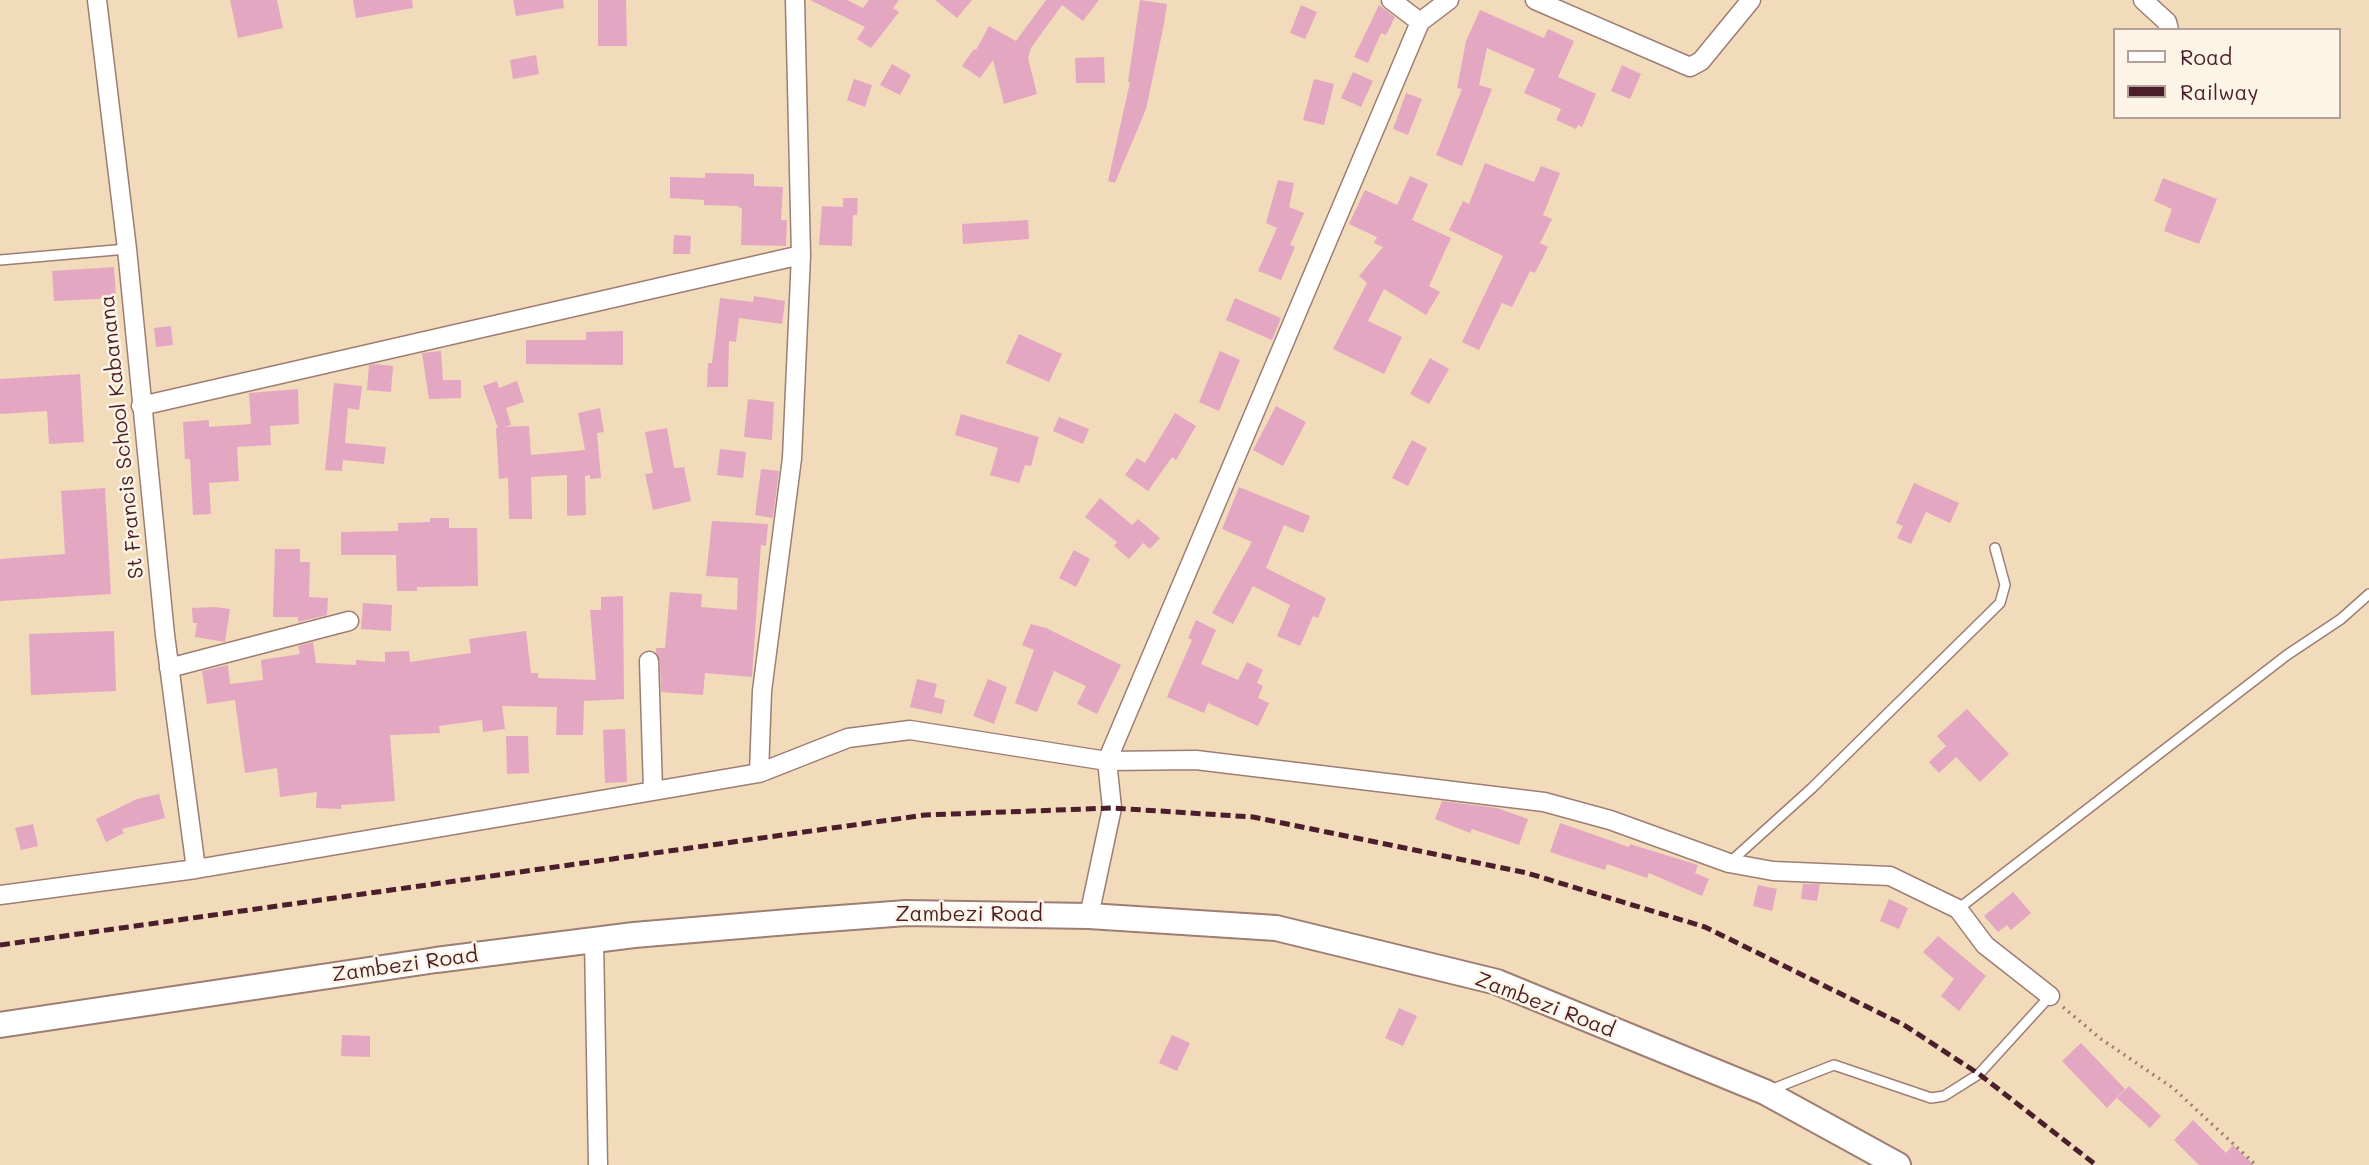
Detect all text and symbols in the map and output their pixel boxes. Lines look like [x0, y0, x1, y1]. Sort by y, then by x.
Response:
legend [2114, 28, 2341, 119]
text: Road [2180, 43, 2232, 70]
text: Railway [2180, 78, 2259, 105]
street label: St Francis School Kabanana [95, 294, 149, 580]
street label: Zambezi Road [895, 902, 1043, 928]
street label: Zambezi Road [330, 942, 480, 988]
street label: Zambezi Road [1472, 967, 1618, 1043]

